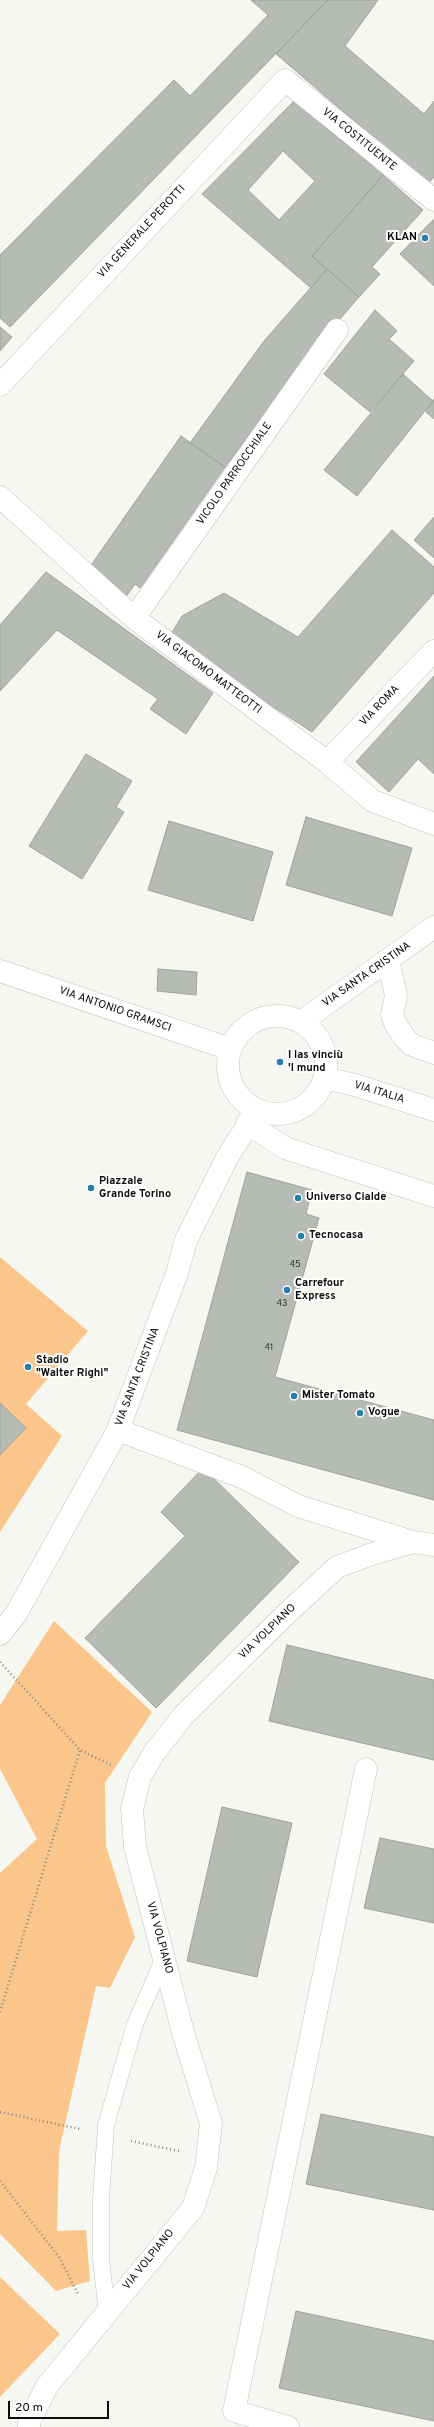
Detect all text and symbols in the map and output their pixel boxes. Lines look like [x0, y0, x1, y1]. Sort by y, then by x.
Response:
street label: VIA COSTITUENTE [319, 106, 399, 174]
street label: VIA GENERALE PEROTTI [95, 183, 189, 281]
place label: KLAN [387, 231, 417, 245]
marker: KLAN [420, 233, 430, 243]
street label: VICOLO PARROCCHIALE [195, 420, 275, 528]
street label: VIA GIACOMO MATTEOTTI [152, 629, 264, 717]
street label: VIA ROMA [357, 683, 403, 729]
street label: VIA SANTA CRISTINA [320, 940, 414, 1010]
street label: VIA ANTONIO GRAMSCI [57, 985, 173, 1035]
place label: I las vinciù 'l mund [288, 1049, 343, 1075]
marker: I las vinciù 'l mund [275, 1057, 285, 1067]
street label: VIA ITALIA [352, 1079, 406, 1107]
place label: Piazzale Grande Torino [99, 1175, 171, 1201]
marker: Piazzale Grande Torino [86, 1183, 96, 1193]
place label: Universo Cialde [306, 1191, 386, 1205]
marker: Universo Cialde [293, 1193, 303, 1203]
place label: Tecnocasa [309, 1229, 363, 1243]
marker: Tecnocasa [296, 1231, 306, 1241]
house number: 45 [289, 1260, 301, 1270]
place label: Carrefour Express [295, 1277, 344, 1303]
marker: Carrefour Express [282, 1285, 292, 1295]
house number: 43 [276, 1299, 288, 1309]
street label: VIA SANTA CRISTINA [113, 1326, 163, 1428]
house number: 41 [265, 1343, 273, 1353]
place label: Stadio "Walter Righi" [36, 1354, 108, 1380]
marker: Stadio "Walter Righi" [23, 1362, 33, 1372]
place label: Mister Tomato [302, 1389, 375, 1403]
marker: Mister Tomato [289, 1391, 299, 1401]
place label: Vogue [368, 1406, 400, 1420]
marker: Vogue [355, 1408, 365, 1418]
street label: VIA VOLPIANO [237, 1602, 299, 1662]
street label: VIA VOLPIANO [143, 1901, 175, 1975]
street label: VIA VOLPIANO [121, 2227, 177, 2293]
scale bar [10, 2393, 111, 2419]
text: 20 m [15, 2400, 43, 2416]

